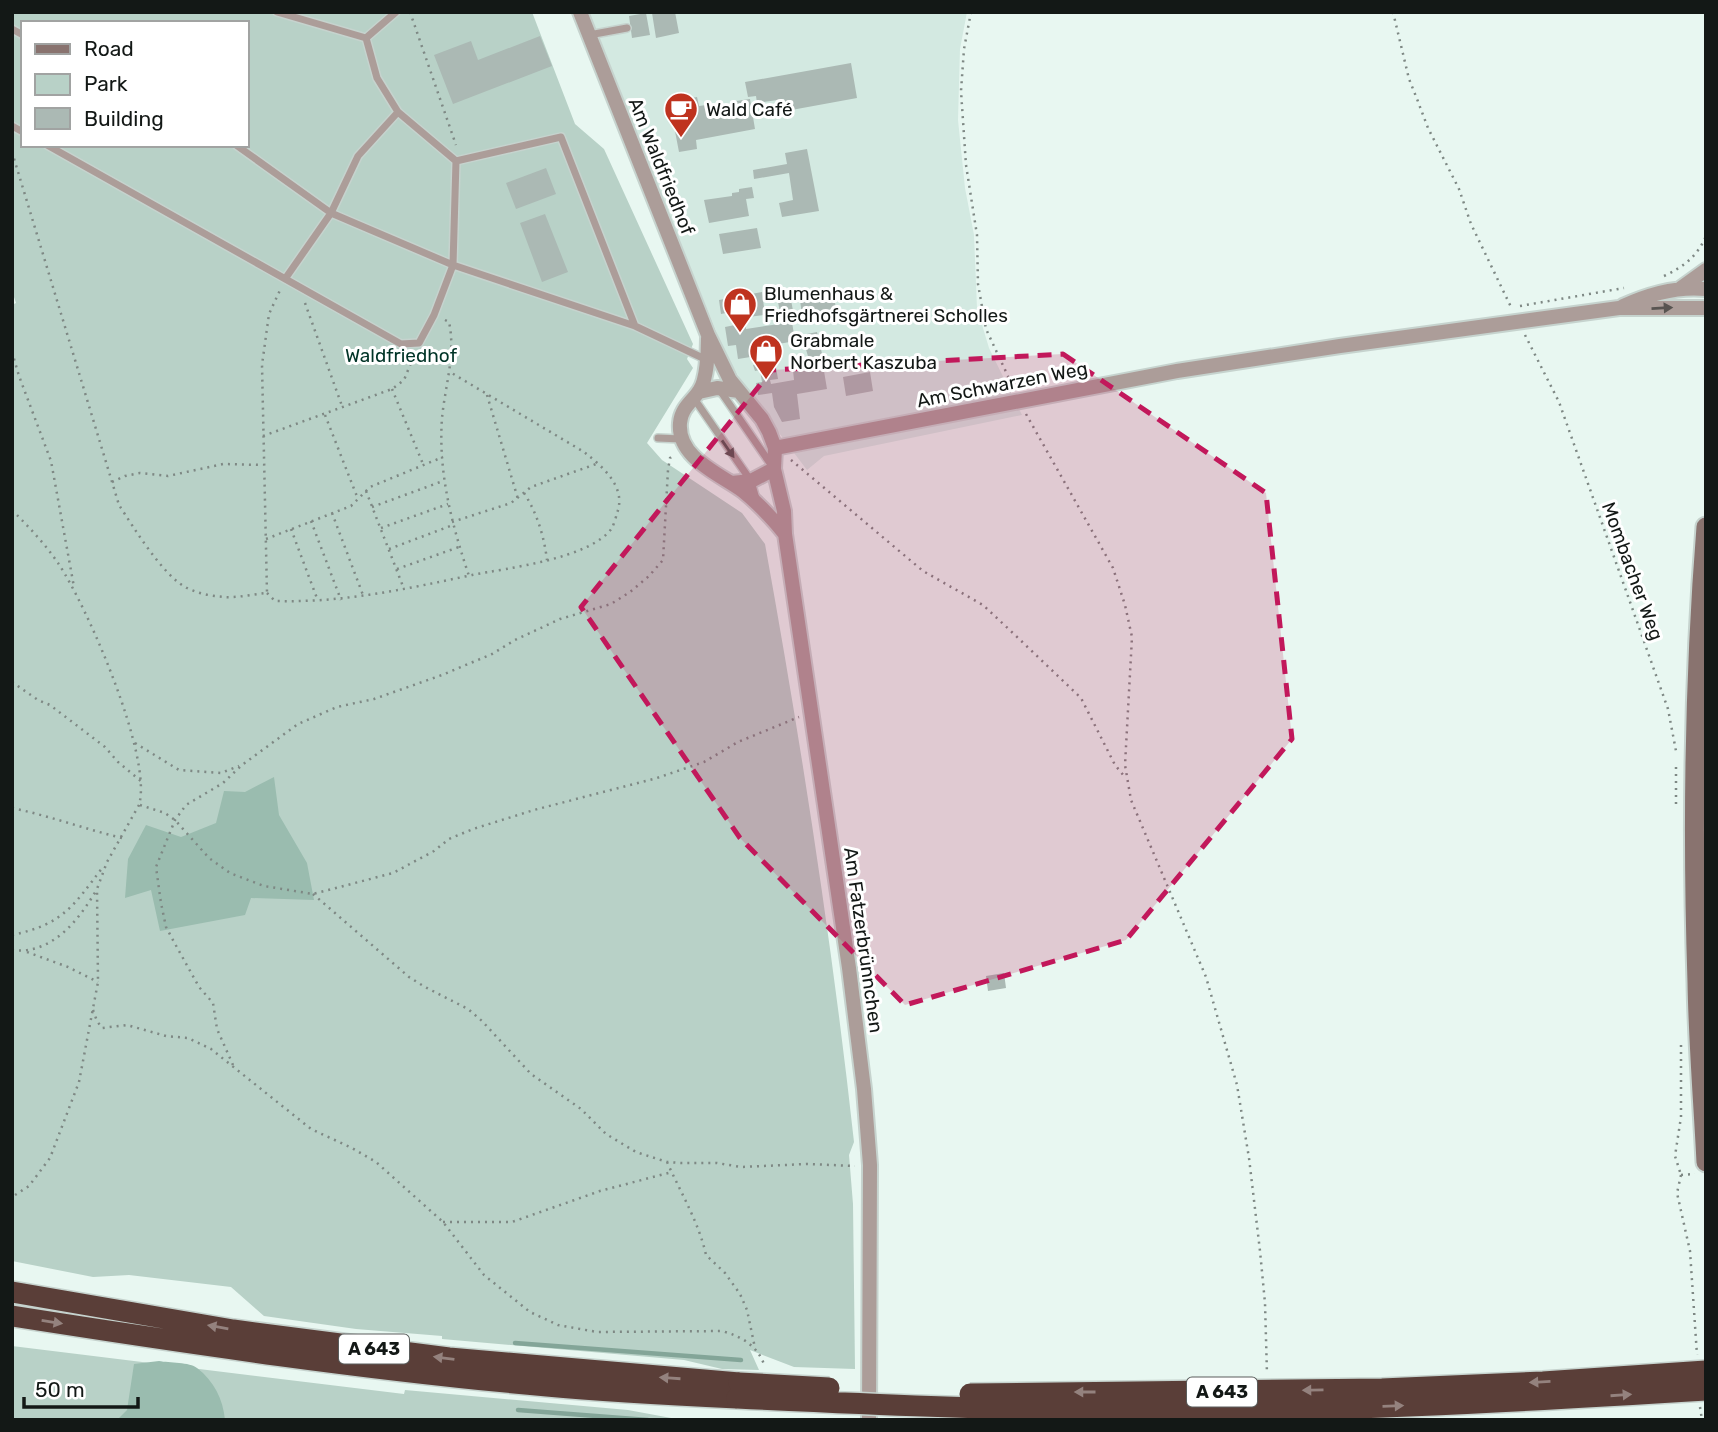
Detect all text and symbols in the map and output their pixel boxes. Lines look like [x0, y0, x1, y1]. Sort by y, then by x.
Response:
legend [21, 21, 248, 147]
text: Road [84, 36, 134, 61]
text: Park [84, 71, 128, 96]
cafe icon: Wald Café [662, 90, 700, 139]
street label: Am Waldfriedhof [624, 94, 700, 239]
place label: Wald Café [706, 98, 793, 121]
text: Building [84, 106, 164, 131]
place label: Blumenhaus & Friedhofsgärtnerei Scholles [764, 282, 1008, 327]
shop icon: Blumenhaus & Friedhofsgärtnerei Scholles [721, 285, 759, 334]
one-way arrow [1651, 302, 1673, 313]
place label: Grabmale Norbert Kaszuba [790, 329, 937, 374]
shop icon: Grabmale Norbert Kaszuba [747, 332, 785, 381]
park label: Waldfriedhof [345, 344, 458, 367]
street label: Am Schwarzen Weg [915, 357, 1089, 412]
one-way arrow [721, 439, 734, 458]
street label: Mombacher Weg [1597, 499, 1668, 643]
street label: Am Fatzerbrünnchen [839, 846, 888, 1034]
one-way arrow [41, 1317, 63, 1328]
one-way arrow [207, 1321, 229, 1332]
road number: A 643 [339, 1334, 409, 1364]
one-way arrow [433, 1352, 455, 1363]
scale bar [24, 1366, 138, 1410]
one-way arrow [659, 1372, 681, 1383]
one-way arrow [1529, 1376, 1551, 1387]
text: 50 m [35, 1377, 85, 1402]
road number: A 643 [1187, 1378, 1257, 1406]
one-way arrow [1301, 1385, 1323, 1396]
one-way arrow [1074, 1386, 1096, 1398]
one-way arrow [1610, 1389, 1632, 1400]
one-way arrow [1383, 1401, 1405, 1412]

